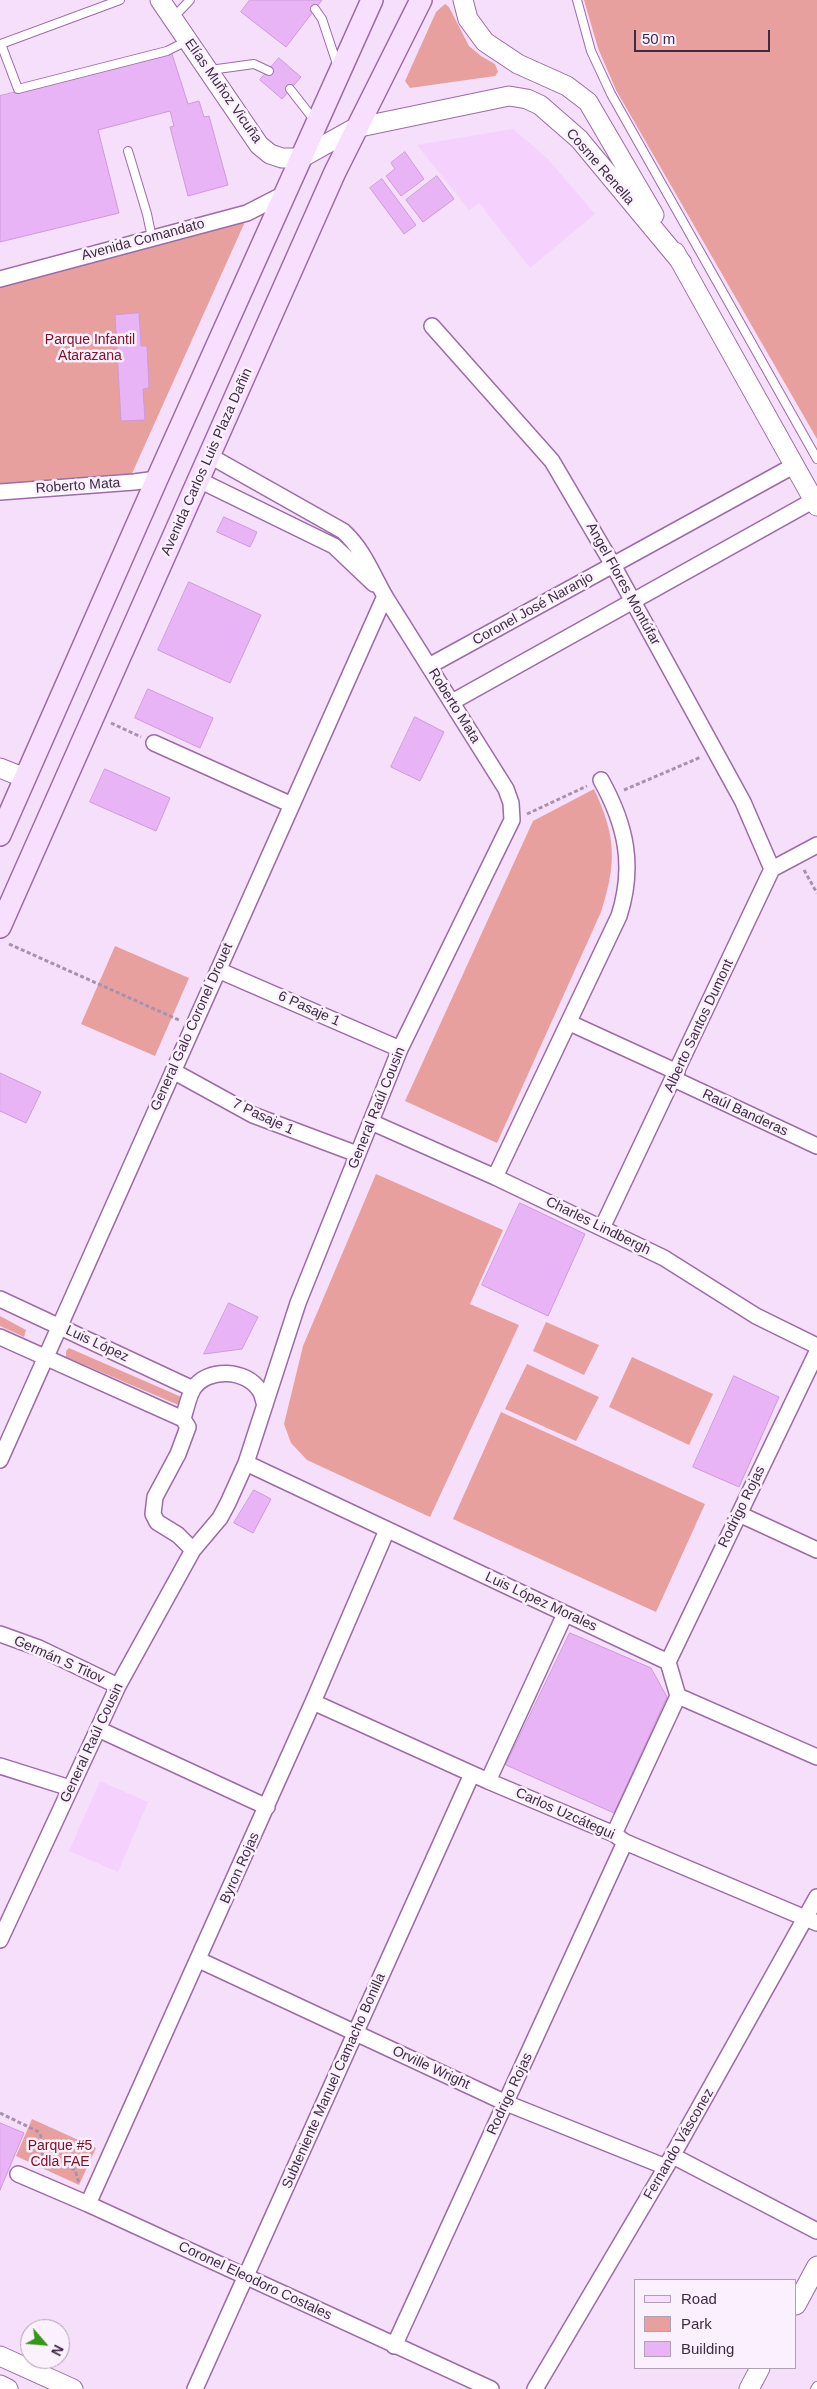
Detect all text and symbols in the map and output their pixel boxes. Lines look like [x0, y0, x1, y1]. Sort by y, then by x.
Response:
scale bar [637, 20, 773, 52]
text: 50 m [642, 30, 675, 47]
street label: Elías Muñoz Vicuña [181, 36, 265, 146]
street label: Cosme Renella [562, 125, 638, 209]
street label: Avenida Comandato [80, 216, 206, 264]
park label: Parque Infantil Atarazana [45, 332, 135, 364]
street label: Avenida Carlos Luis Plaza Dañin [158, 366, 256, 558]
street label: Roberto Mata [35, 475, 121, 497]
street label: Angel Flores Montúfar [582, 520, 664, 648]
street label: Coronel José Naranjo [470, 569, 596, 649]
street label: Roberto Mata [424, 666, 484, 746]
street label: General Galo Coronel Drouet [147, 940, 237, 1114]
street label: Alberto Santos Dumont [661, 957, 737, 1095]
street label: 6 Pasaje 1 [275, 988, 343, 1030]
street label: General Raúl Cousin [345, 1045, 409, 1171]
street label: Raúl Banderas [699, 1086, 791, 1140]
street label: 7 Pasaje 1 [229, 1095, 297, 1139]
street label: Charles Lindbergh [543, 1193, 653, 1259]
street label: Luis López [63, 1322, 131, 1366]
street label: Rodrigo Rojas [715, 1463, 769, 1551]
street label: Luis López Morales [482, 1569, 600, 1635]
street label: Germán S Titov [11, 1632, 107, 1688]
street label: General Raúl Cousin [57, 1681, 127, 1805]
street label: Carlos Uzcátegui [513, 1785, 617, 1843]
street label: Byron Rojas [217, 1830, 263, 1906]
street label: Subteniente Manuel Camacho Bonilla [279, 1971, 389, 2191]
street label: Orville Wright [389, 2043, 473, 2093]
street label: Rodrigo Rojas [484, 2050, 536, 2138]
street label: Fernando Vásconez [640, 2086, 718, 2202]
park label: Parque #5 Cdla FAE [28, 2138, 92, 2170]
street label: Coronel Eleodoro Costales [176, 2238, 334, 2324]
legend [634, 2279, 797, 2369]
text: Road [681, 2290, 717, 2307]
text: Park [681, 2315, 712, 2332]
north arrow [20, 2319, 70, 2369]
text: Building [681, 2340, 734, 2357]
text: N [48, 2342, 67, 2358]

